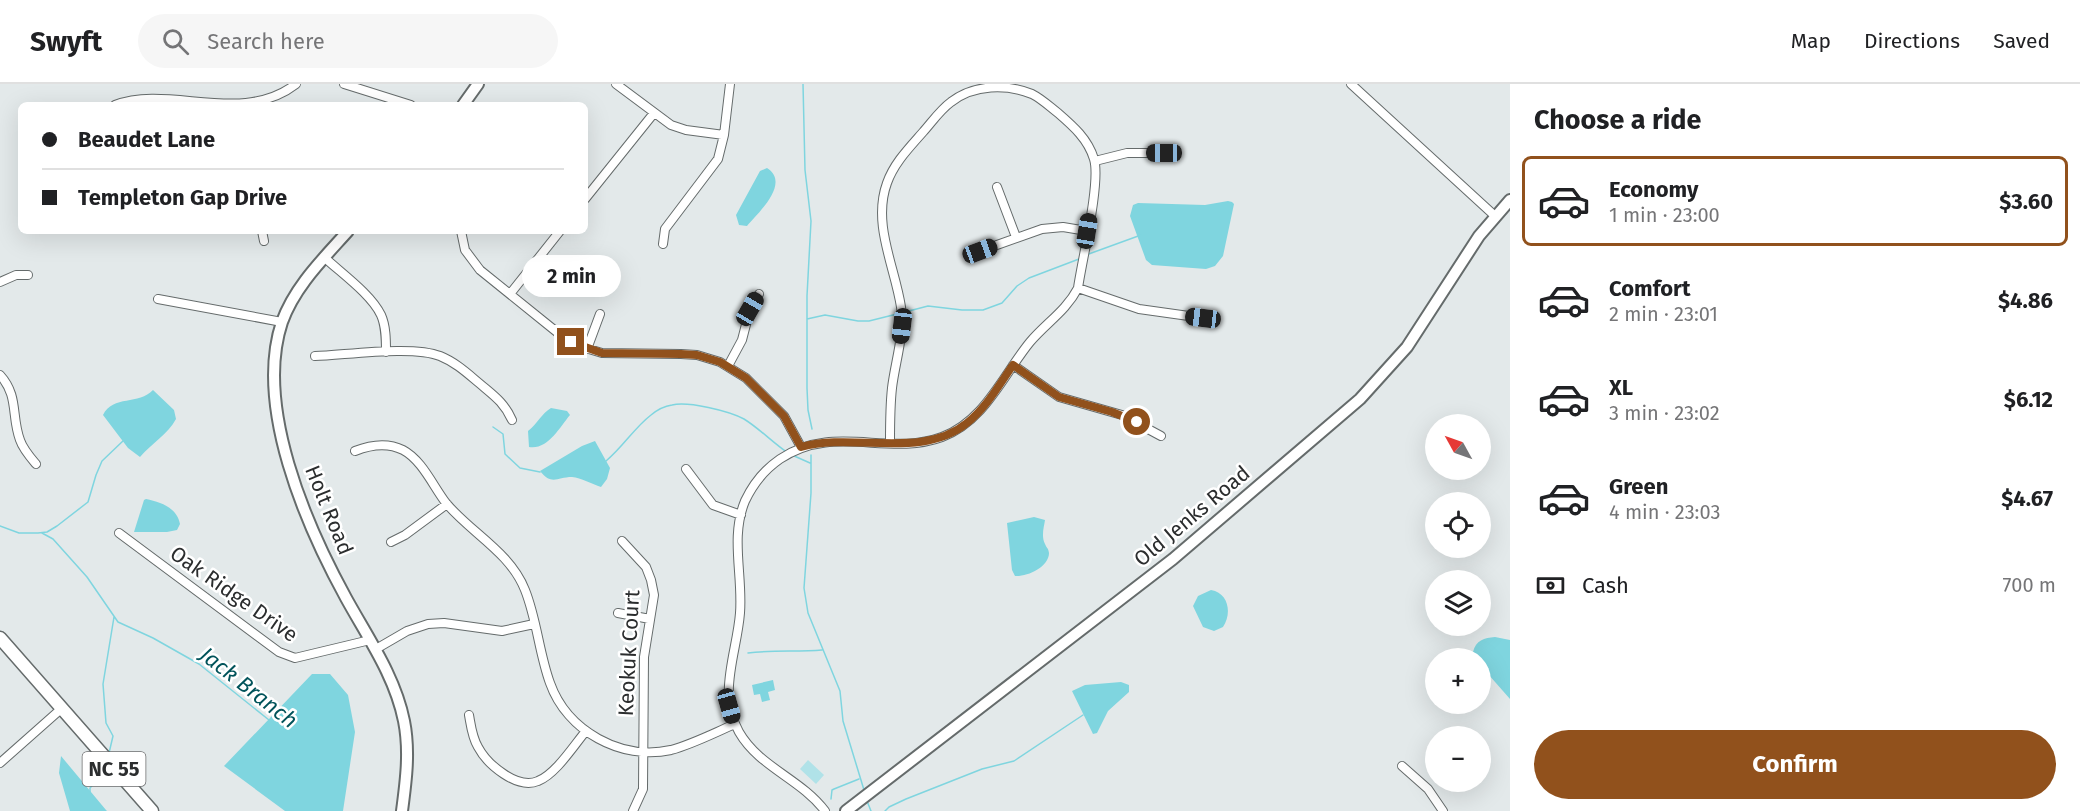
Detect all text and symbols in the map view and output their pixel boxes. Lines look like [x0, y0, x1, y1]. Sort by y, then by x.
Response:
search box [138, 14, 558, 68]
text: Swyft [30, 25, 102, 58]
icon: search [159, 25, 192, 58]
text: Search here [207, 28, 325, 55]
text: Map [1791, 28, 1831, 54]
text: Directions [1864, 28, 1960, 54]
text: Saved [1993, 28, 2050, 54]
text: Choose a ride [1534, 104, 1701, 136]
text: Beaudet Lane [78, 126, 215, 153]
car [1146, 144, 1182, 162]
icon: car [1537, 174, 1591, 228]
text: Economy [1609, 176, 1698, 203]
text: Templeton Gap Drive [78, 184, 287, 211]
text: $3.60 [1999, 188, 2053, 215]
text: 1 min · 23:00 [1609, 203, 1720, 227]
car [1075, 212, 1099, 250]
car [960, 236, 1000, 266]
callout: 2 min [522, 255, 620, 297]
text: 2 min [547, 264, 596, 288]
icon: car [1537, 273, 1591, 327]
text: Comfort [1609, 275, 1690, 302]
text: $4.86 [1998, 287, 2053, 314]
car [733, 289, 767, 329]
text: 2 min · 23:01 [1609, 302, 1718, 326]
car [891, 307, 913, 345]
car [1184, 307, 1222, 329]
route end [557, 328, 584, 355]
icon: car [1537, 372, 1591, 426]
text: XL [1609, 374, 1633, 401]
text: $6.12 [2004, 386, 2053, 413]
text: 3 min · 23:02 [1609, 401, 1720, 425]
route start [1123, 408, 1150, 435]
north arrow [1425, 414, 1491, 480]
map controls [1425, 414, 1491, 792]
street label: Old Jenks Road [1129, 460, 1255, 572]
street label: Holt Road [299, 461, 359, 559]
icon: car [1537, 471, 1591, 525]
text: Green [1609, 473, 1668, 500]
text: $4.67 [2001, 485, 2053, 512]
button: locate [1425, 492, 1491, 558]
text: 4 min · 23:03 [1609, 500, 1720, 524]
street label: Oak Ridge Drive [165, 540, 303, 648]
icon: cash [1534, 569, 1567, 602]
button: layers [1425, 570, 1491, 636]
text: Cash [1582, 572, 1629, 599]
text: 700 m [2003, 573, 2056, 597]
street label: Keokuk Court [613, 589, 645, 717]
water label: Jack Branch [194, 640, 303, 734]
button: + [1425, 648, 1491, 714]
car [715, 686, 743, 726]
button: − [1425, 726, 1491, 792]
button: Confirm [1534, 730, 2056, 799]
road number: NC 55 [82, 752, 146, 786]

